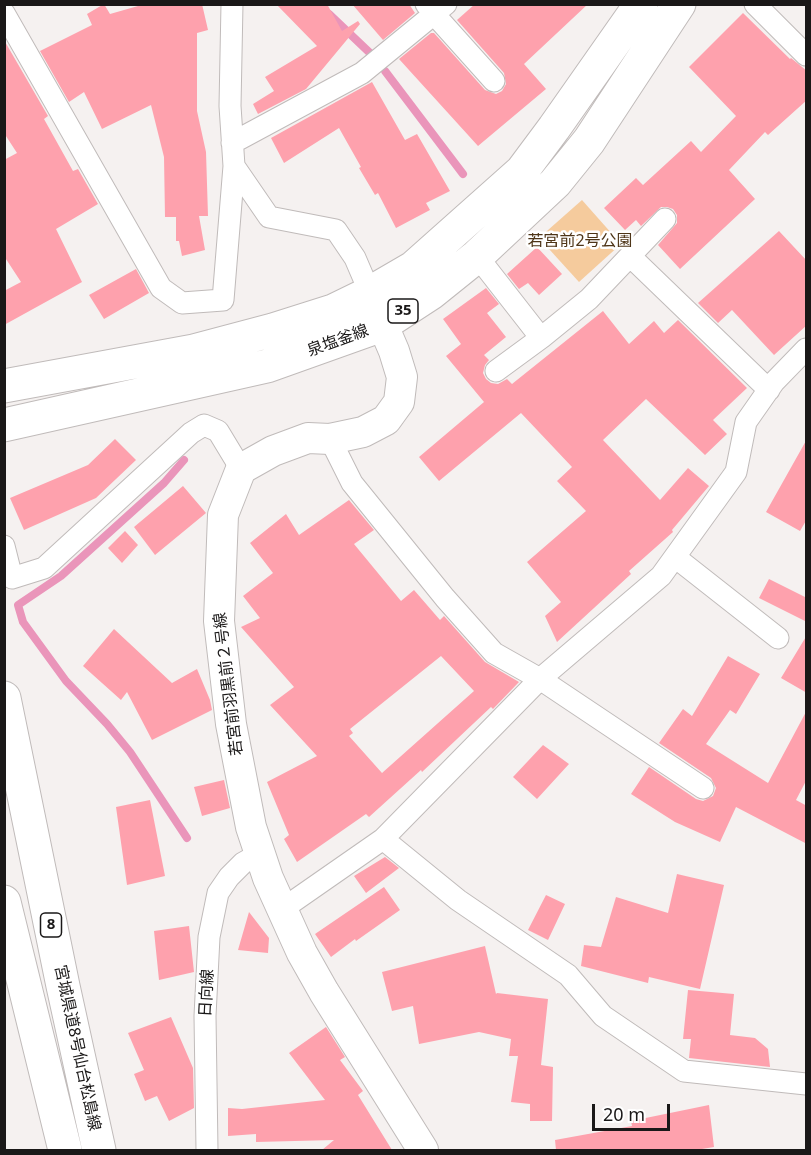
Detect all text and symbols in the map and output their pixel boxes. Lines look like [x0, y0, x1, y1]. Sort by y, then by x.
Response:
park label: 若宮前2号公園 [527, 231, 633, 251]
road number: 35 [388, 299, 418, 323]
street label: 泉塩釜線 [305, 321, 371, 361]
street label: 若宮前羽黒前２号線 [211, 611, 247, 757]
road number: 8 [40, 913, 62, 937]
street label: 宮城県道8号仙台松島線 [50, 963, 104, 1133]
street label: 日向線 [196, 969, 218, 1017]
scale bar [595, 1092, 673, 1130]
text: 20 m [603, 1102, 645, 1126]

